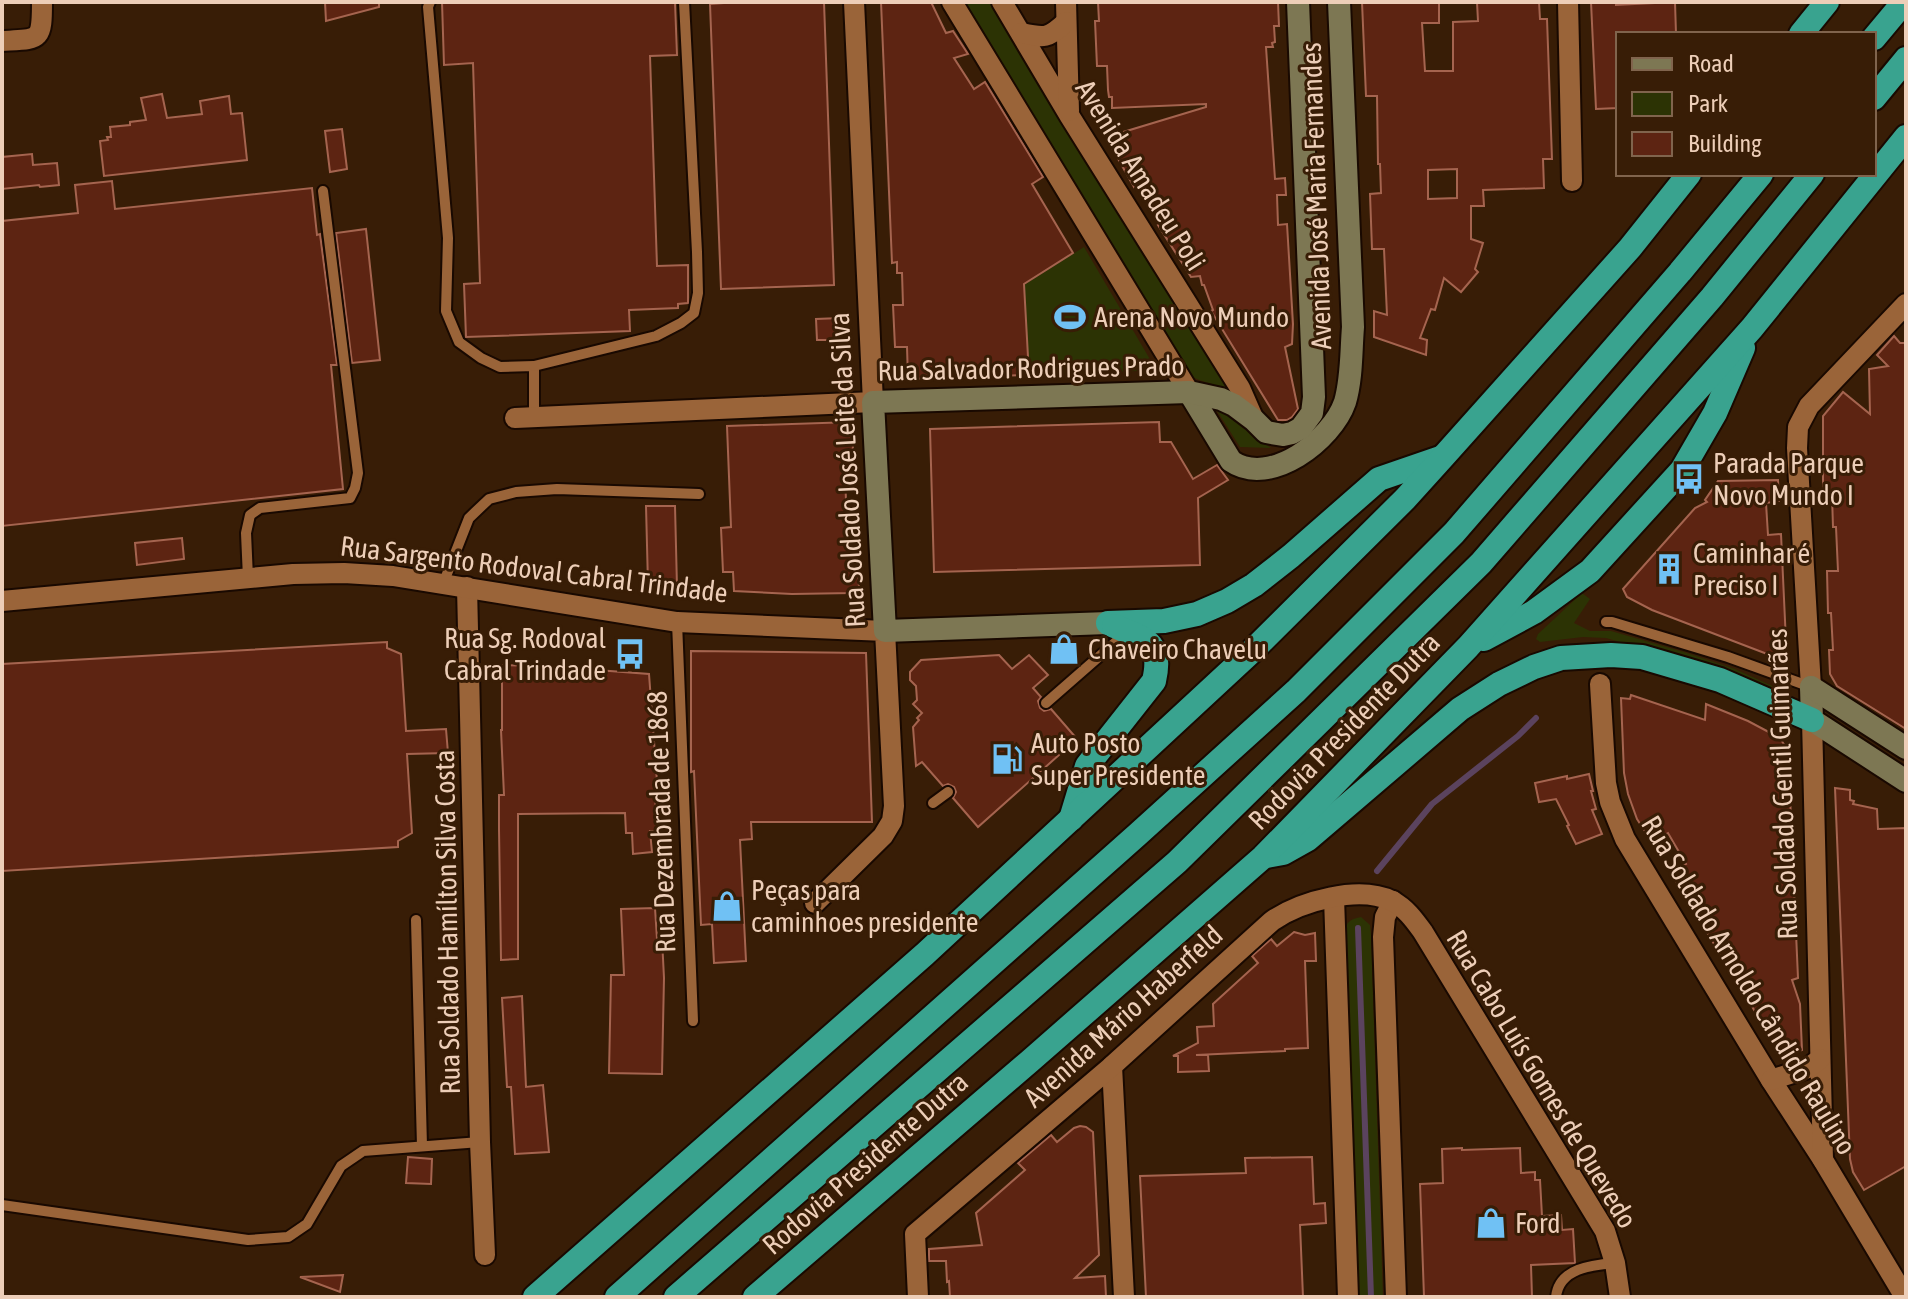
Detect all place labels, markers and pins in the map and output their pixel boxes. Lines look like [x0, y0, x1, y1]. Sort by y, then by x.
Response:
sports icon: Arena Novo Mundo [1053, 300, 1087, 334]
place label: Arena Novo Mundo [1094, 301, 1289, 333]
place label: Parada Parque Novo Mundo I [1713, 447, 1864, 511]
bus stop icon: Parada Parque Novo Mundo I [1672, 462, 1706, 496]
place label: Caminhar é Preciso I [1693, 537, 1810, 601]
building icon: Caminhar é Preciso I [1652, 552, 1686, 586]
place label: Rua Sg. Rodoval Cabral Trindade [444, 622, 607, 686]
shop icon: Chaveiro Chavelu [1047, 632, 1081, 666]
place label: Chaveiro Chavelu [1088, 633, 1267, 665]
bus stop icon: Rua Sg. Rodoval Cabral Trindade [613, 637, 647, 671]
place label: Auto Posto Super Presidente [1031, 727, 1205, 791]
fuel station icon: Auto Posto Super Presidente [990, 742, 1024, 776]
place label: Peças para caminhoes presidente [751, 874, 978, 938]
shop icon: Peças para caminhoes presidente [710, 889, 744, 923]
shop icon: Ford [1474, 1206, 1508, 1240]
place label: Ford [1515, 1207, 1560, 1239]

